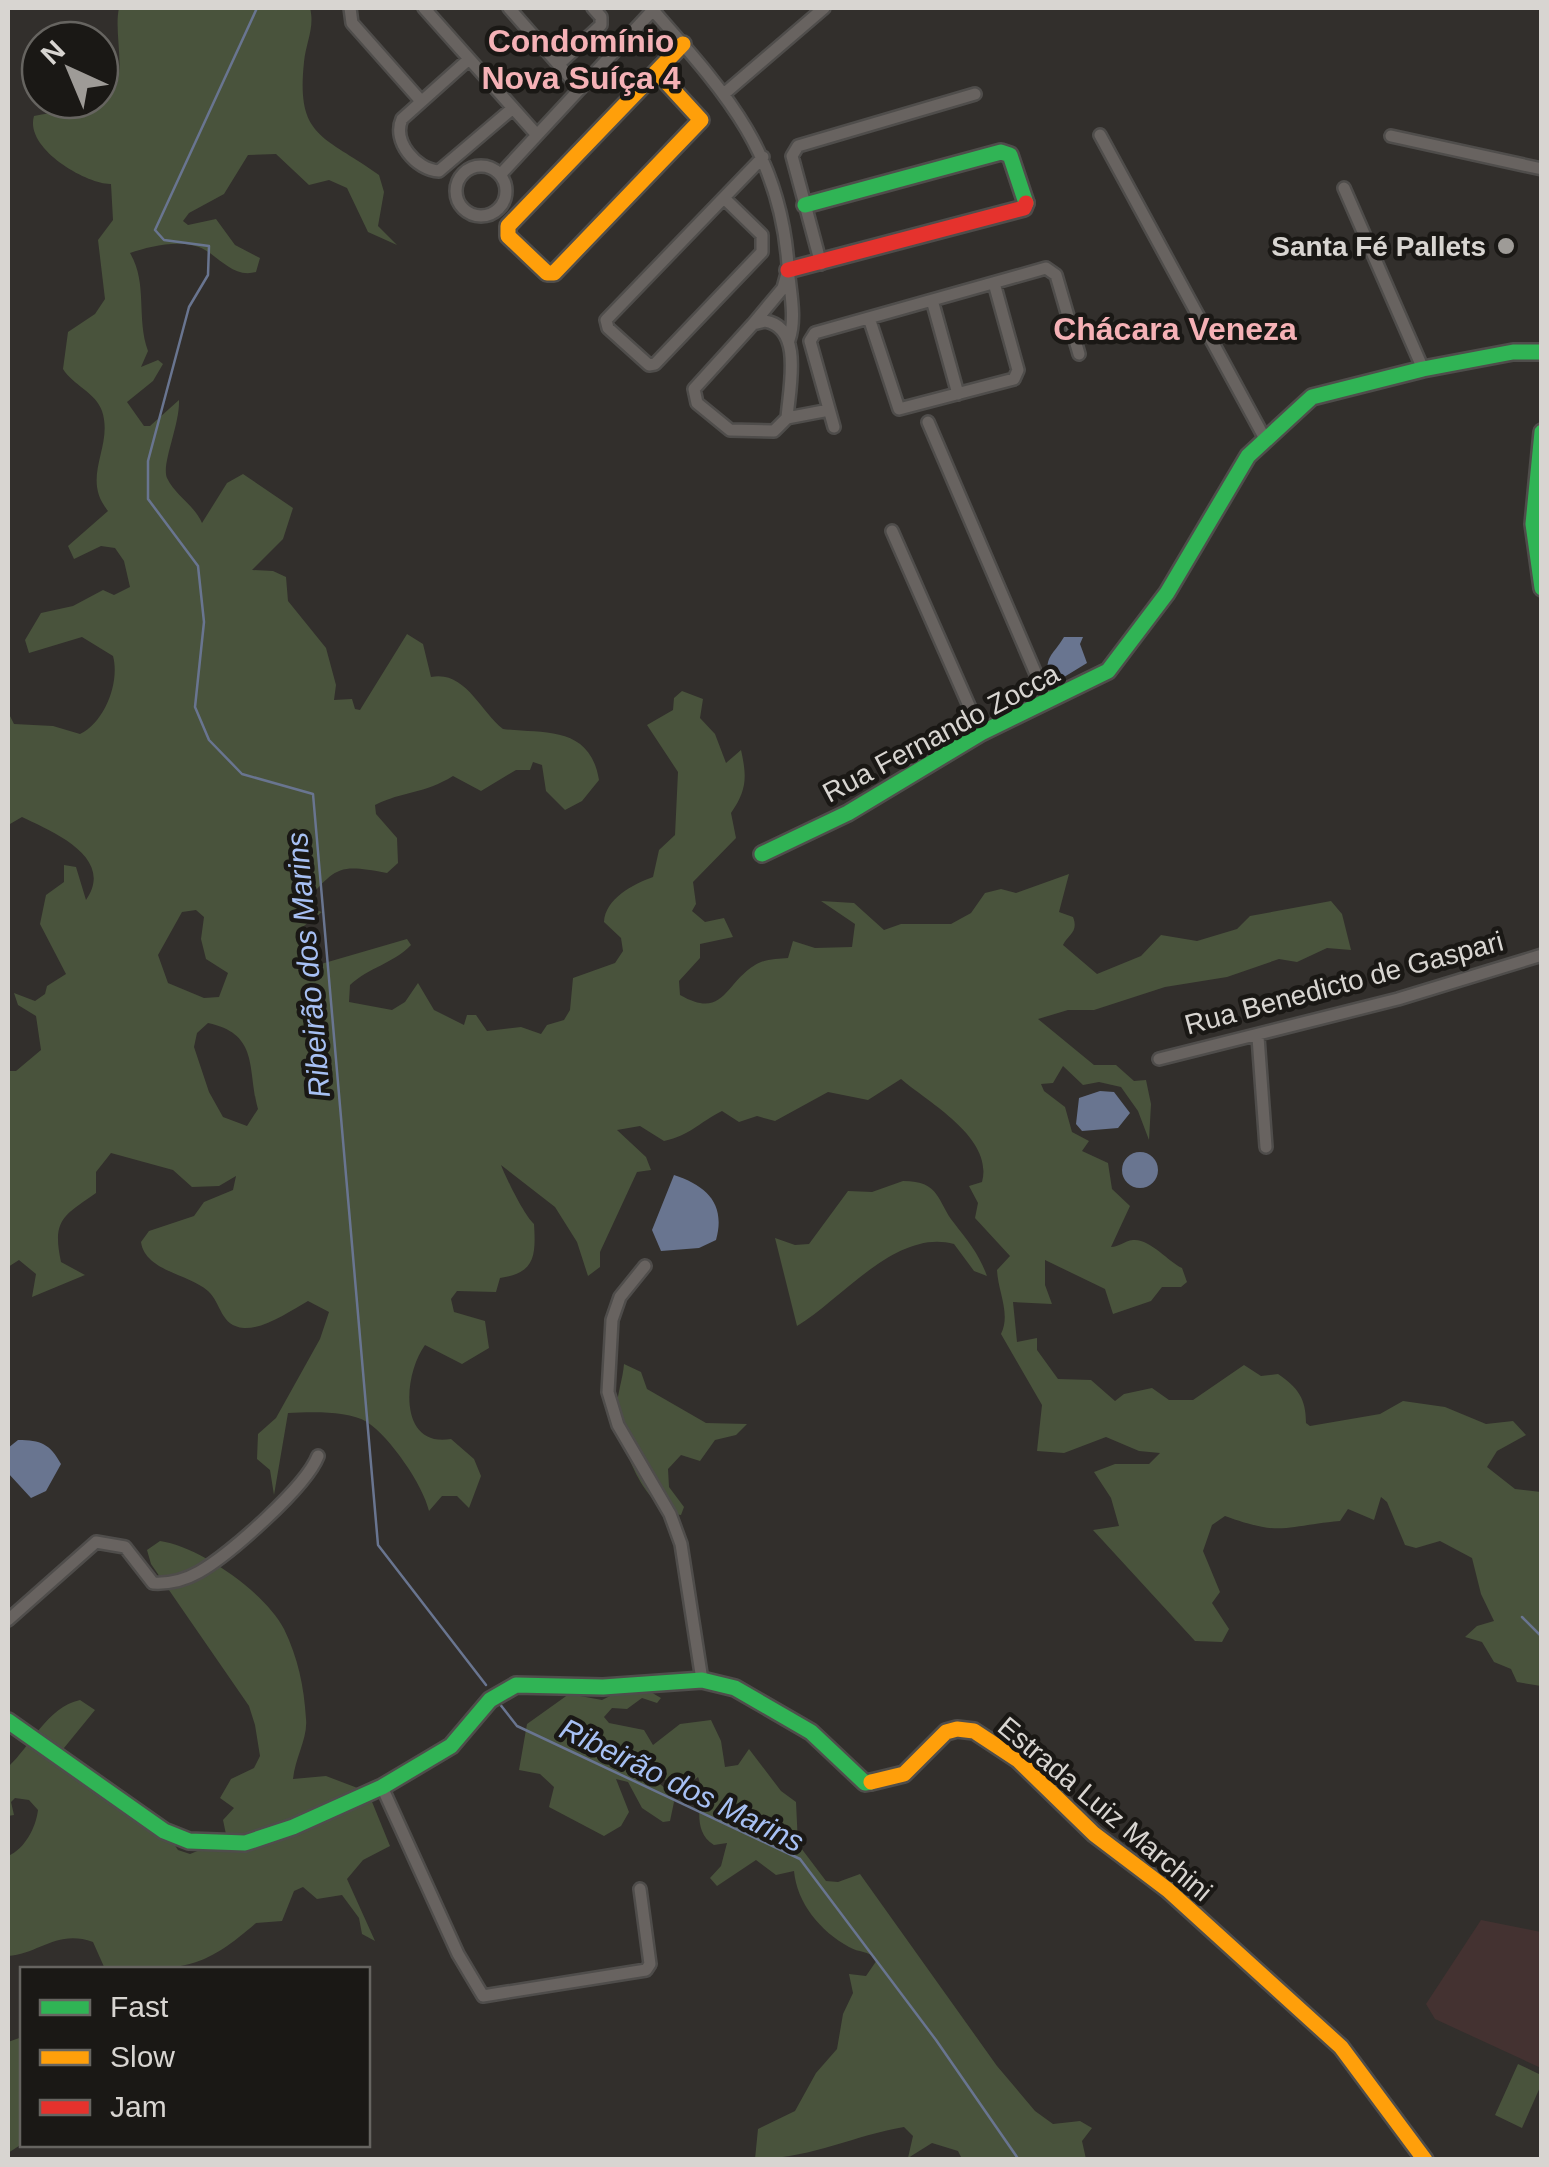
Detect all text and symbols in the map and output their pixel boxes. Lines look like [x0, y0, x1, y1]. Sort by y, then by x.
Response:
north arrow [20, 20, 120, 120]
district label: Condomínio Nova Suíça 4 [481, 23, 681, 96]
text: N [35, 34, 71, 71]
place label: Santa Fé Pallets [1271, 231, 1486, 262]
marker: Santa Fé Pallets [1495, 235, 1517, 257]
district label: Chácara Veneza [1053, 311, 1297, 347]
street label: Rua Fernando Zocca [818, 657, 1065, 808]
water label: Ribeirão dos Marins [280, 831, 336, 1099]
street label: Rua Benedicto de Gaspari [1181, 926, 1507, 1040]
street label: Estrada Luiz Marchini [992, 1711, 1218, 1907]
water label: Ribeirão dos Marins [555, 1712, 809, 1858]
legend [20, 1967, 370, 2147]
text: Fast [110, 1990, 169, 2023]
text: Slow [110, 2040, 175, 2073]
text: Jam [110, 2090, 167, 2123]

